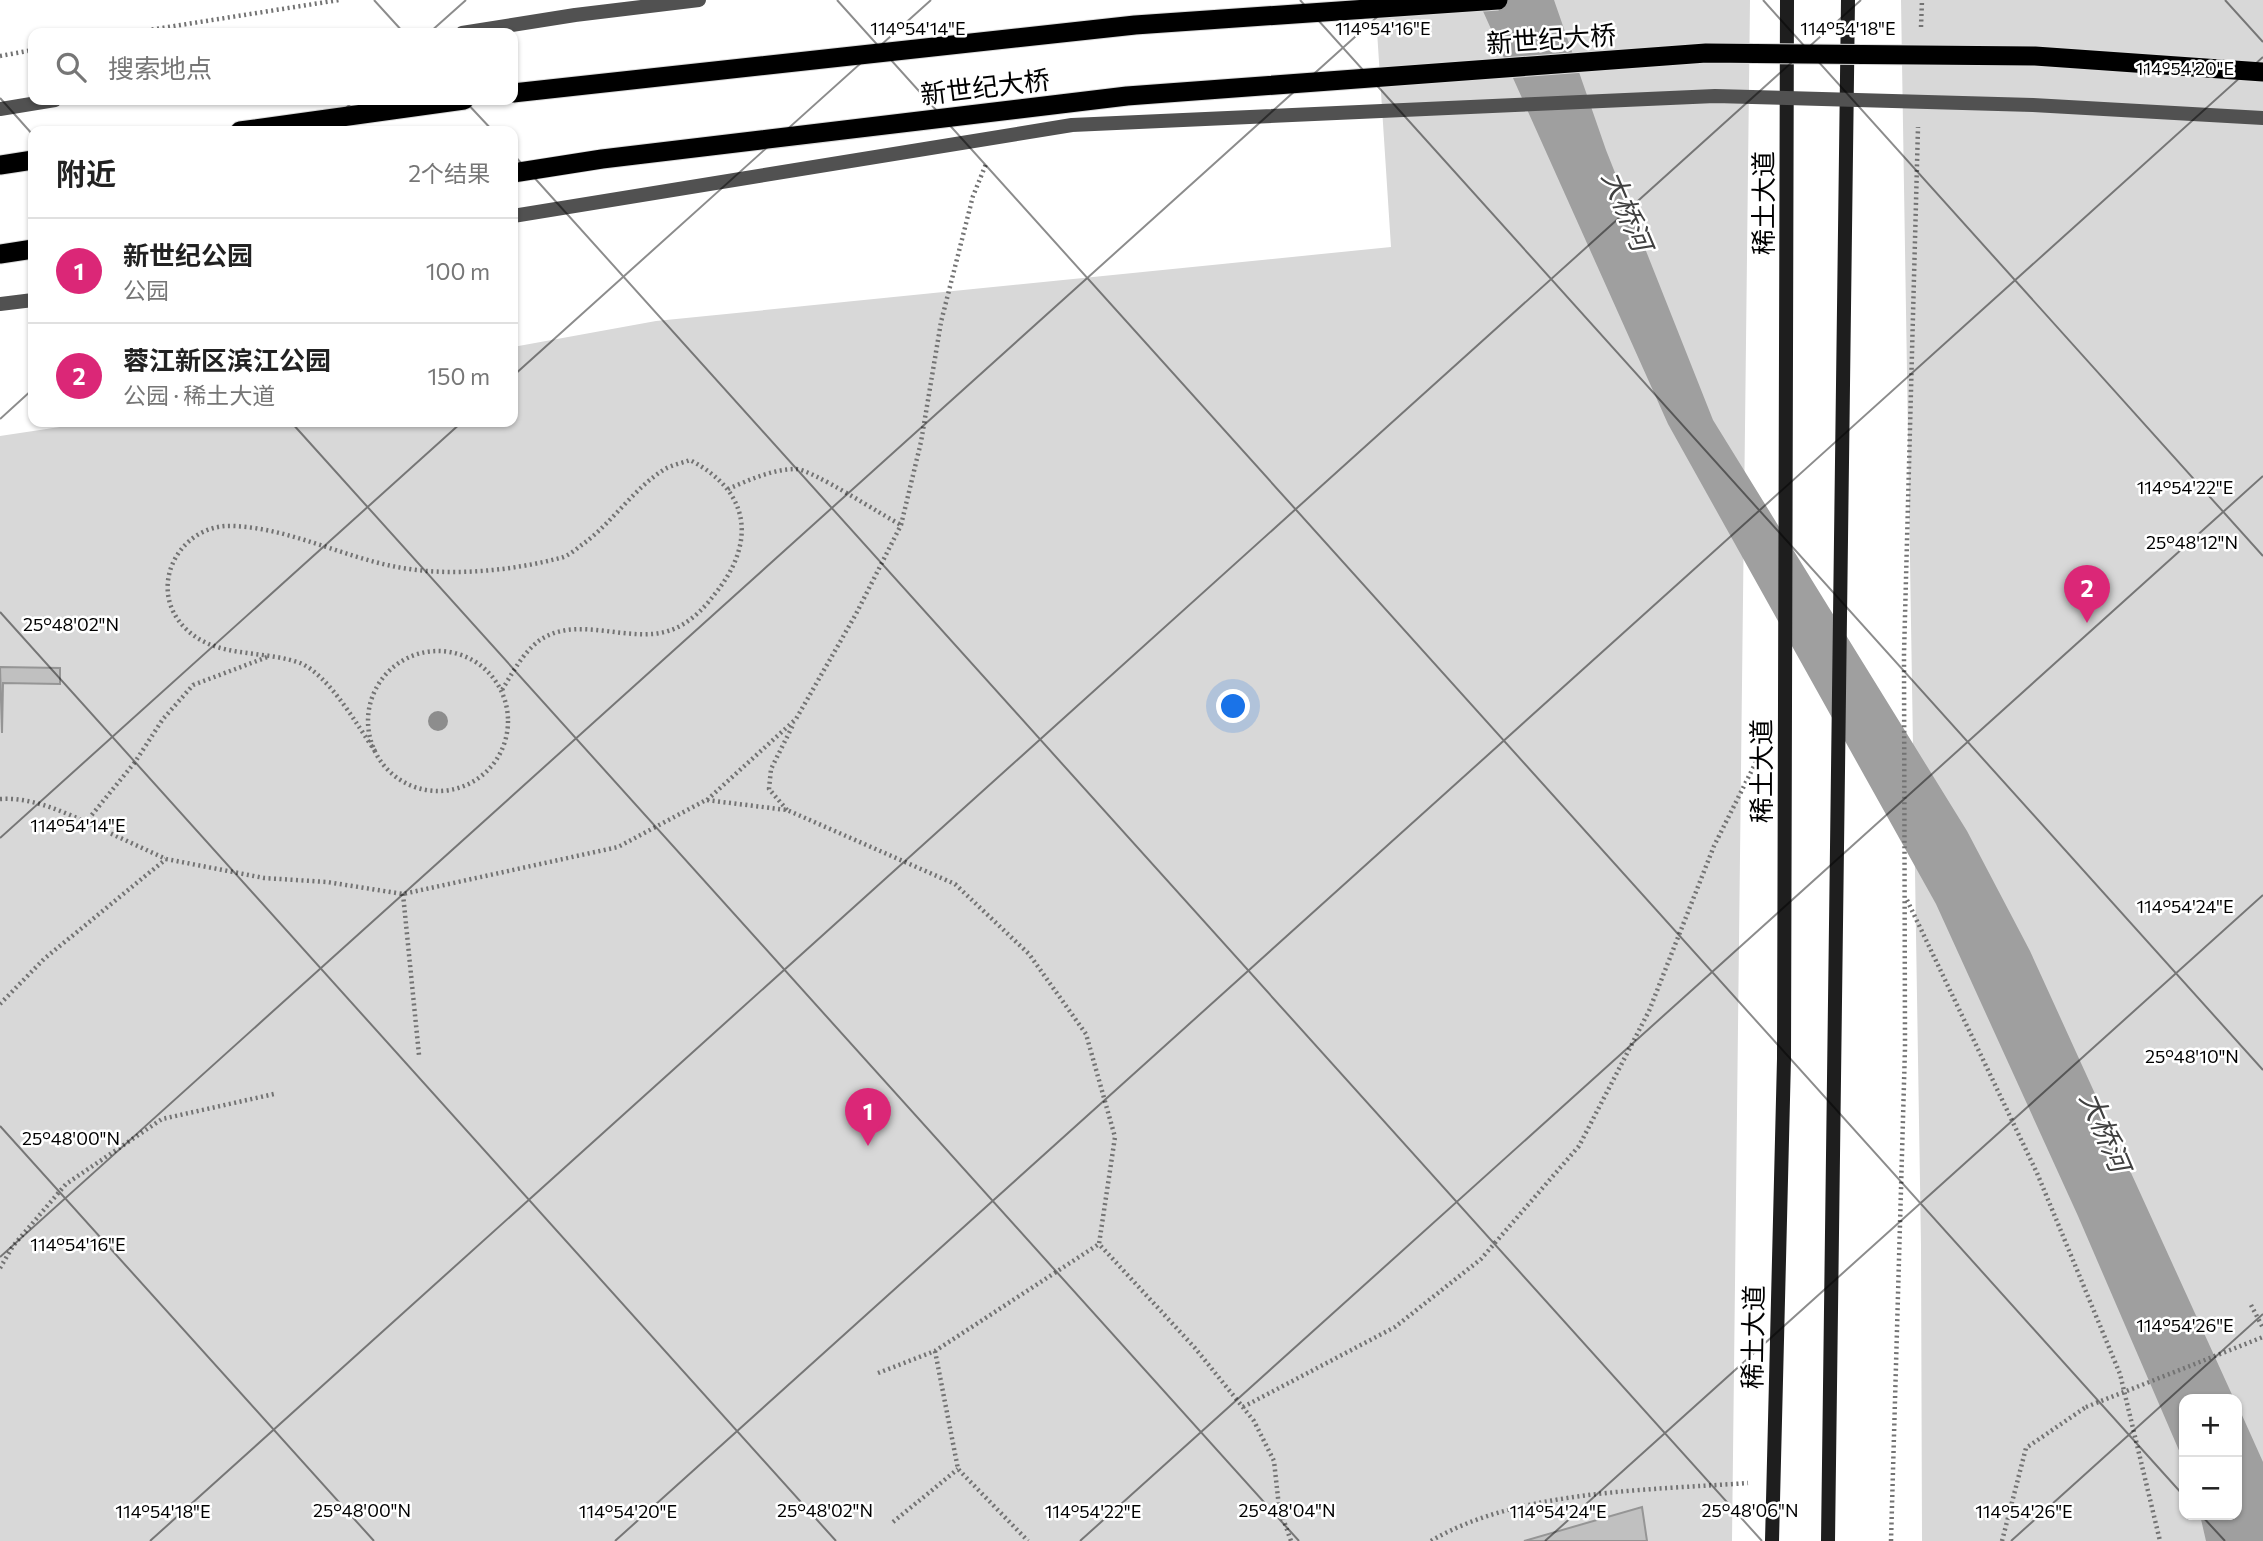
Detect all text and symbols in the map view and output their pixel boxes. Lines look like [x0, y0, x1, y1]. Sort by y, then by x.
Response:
text: 114°54'14"E [870, 17, 966, 39]
text: 114°54'16"E [1335, 17, 1431, 39]
text: 114°54'18"E [1800, 17, 1896, 39]
street label: 新世纪大桥 [1485, 18, 1617, 58]
search box [28, 28, 518, 105]
icon: search [52, 48, 90, 86]
text: 搜索地点 [108, 52, 212, 83]
text: 114°54'20"E [2136, 57, 2234, 79]
street label: 新世纪大桥 [919, 63, 1051, 109]
street label: 稀土大道 [1747, 151, 1778, 255]
text: 附近 [56, 154, 116, 191]
text: 2个结果 [408, 159, 490, 187]
water label: 大桥河 [1596, 165, 1662, 260]
text: 新世纪公园 [123, 239, 253, 270]
text: 1 [74, 257, 84, 285]
text: 100 m [426, 257, 490, 285]
text: 公园 [123, 276, 169, 304]
text: 蓉江新区滨江公园 [123, 344, 331, 375]
text: 2 [72, 362, 86, 390]
text: 150 m [427, 362, 490, 390]
text: 公园 · 稀土大道 [123, 381, 275, 409]
text: 114°54'22"E [2137, 476, 2233, 498]
text: 25°48'12"N [2146, 531, 2238, 553]
pin: 2 [2064, 565, 2110, 623]
text: 25°48'02"N [23, 613, 119, 635]
your location [1216, 689, 1250, 723]
street label: 稀土大道 [1745, 719, 1776, 823]
text: 114°54'14"E [30, 814, 126, 836]
text: 114°54'24"E [2136, 895, 2234, 917]
text: 25°48'10"N [2145, 1045, 2239, 1067]
water label: 大桥河 [2074, 1086, 2140, 1181]
pin: 1 [845, 1088, 891, 1146]
text: 25°48'00"N [22, 1127, 120, 1149]
text: 114°54'16"E [30, 1233, 126, 1255]
street label: 稀土大道 [1736, 1285, 1768, 1389]
text: 114°54'26"E [2136, 1314, 2234, 1336]
map controls [2179, 1394, 2242, 1520]
button: + [2179, 1394, 2242, 1457]
button: − [2179, 1457, 2242, 1520]
text: 25°48'00"N [313, 1499, 411, 1521]
text: 25°48'02"N [777, 1499, 873, 1521]
text: 25°48'04"N [1239, 1499, 1335, 1521]
text: 25°48'06"N [1701, 1499, 1799, 1521]
text: 114°54'18"E [115, 1500, 211, 1522]
text: 114°54'20"E [579, 1500, 677, 1522]
text: 114°54'22"E [1045, 1500, 1141, 1522]
text: 114°54'24"E [1509, 1500, 1607, 1522]
text: 114°54'26"E [1975, 1500, 2073, 1522]

